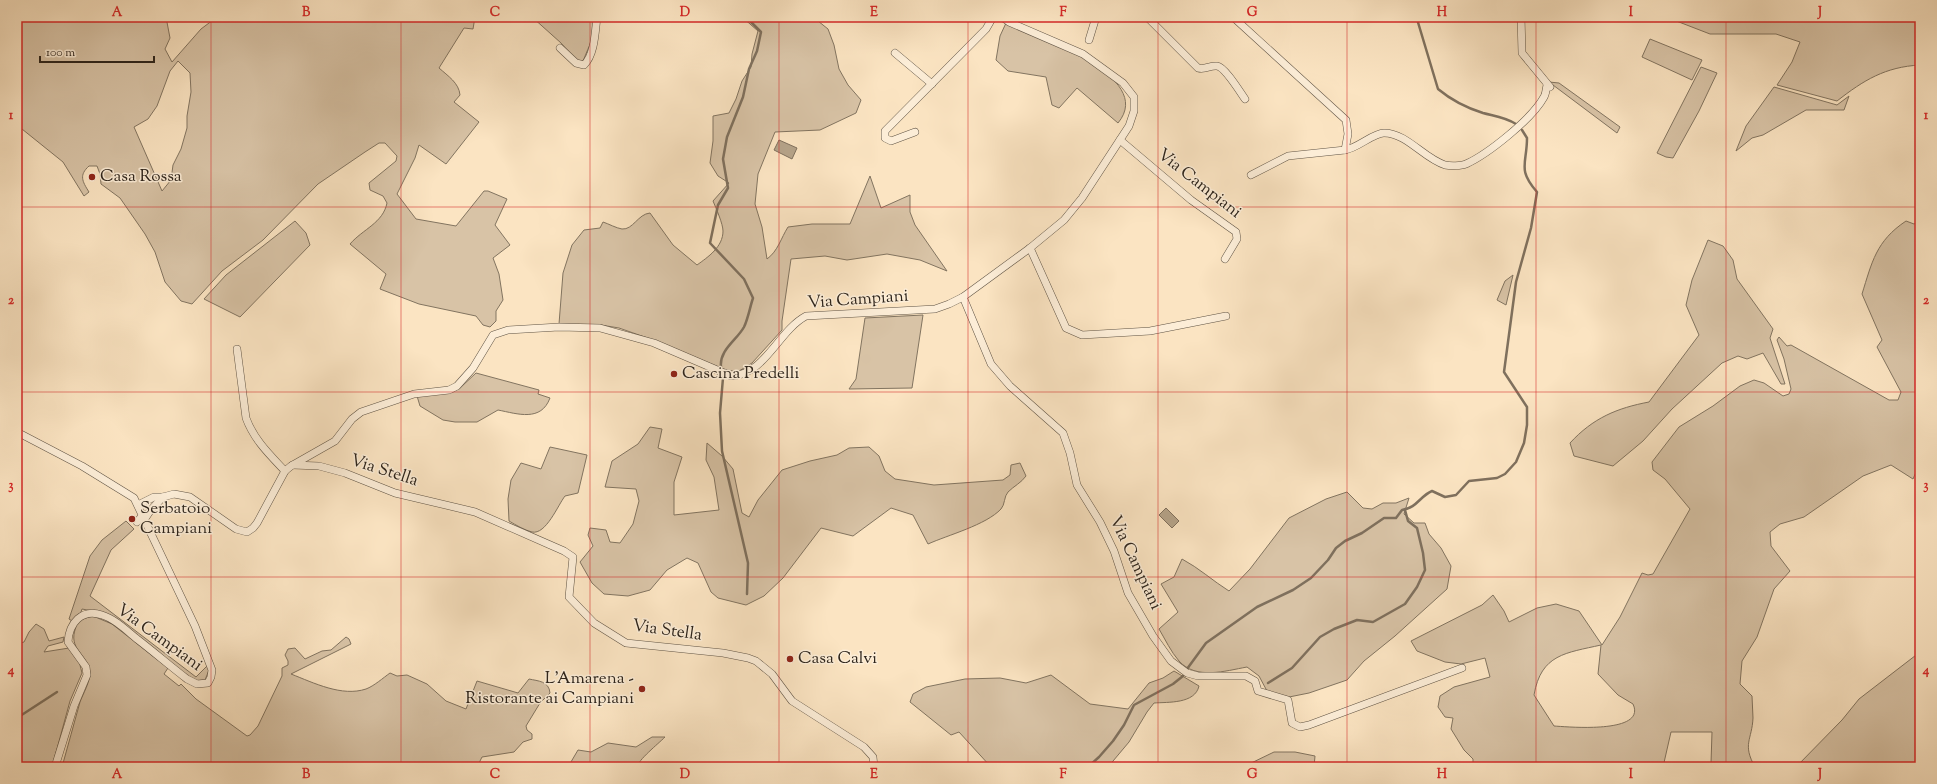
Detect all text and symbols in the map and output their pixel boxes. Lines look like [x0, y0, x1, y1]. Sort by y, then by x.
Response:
text: A [112, 4, 123, 22]
text: B [302, 4, 311, 22]
text: C [490, 4, 500, 22]
text: D [680, 4, 690, 22]
text: E [870, 4, 878, 22]
text: F [1059, 4, 1067, 22]
text: G [1247, 4, 1258, 22]
text: H [1437, 4, 1448, 22]
text: I [1629, 4, 1634, 22]
text: J [1817, 4, 1822, 22]
scale bar [40, 38, 154, 64]
text: 100 m [46, 44, 75, 62]
text: 1 [9, 107, 14, 125]
text: 1 [1924, 107, 1929, 125]
street label: Via Campiani [1152, 143, 1246, 225]
place label: Casa Rossa [100, 165, 182, 189]
marker: Casa Rossa [87, 172, 97, 182]
street label: Via Campiani [807, 284, 909, 315]
text: 2 [8, 292, 15, 310]
text: 2 [1923, 292, 1930, 310]
place label: Cascina Predelli [682, 362, 799, 386]
marker: Cascina Predelli [669, 369, 679, 379]
street label: Via Stella [347, 449, 421, 493]
text: 3 [8, 477, 14, 495]
text: 3 [1923, 477, 1929, 495]
place label: Serbatoio Campiani [140, 497, 212, 541]
street label: Via Campiani [1103, 512, 1167, 614]
marker: Serbatoio Campiani [127, 514, 137, 524]
street label: Via Campiani [111, 599, 207, 678]
street label: Via Stella [631, 614, 704, 648]
place label: Casa Calvi [798, 647, 877, 671]
marker: Casa Calvi [785, 654, 795, 664]
text: 4 [7, 662, 15, 680]
text: 4 [1922, 662, 1930, 680]
place label: L'Amarena - Ristorante ai Campiani [465, 667, 634, 711]
marker: L'Amarena - Ristorante ai Campiani [637, 684, 647, 694]
text: A [112, 766, 123, 784]
text: B [302, 766, 311, 784]
text: C [490, 766, 500, 784]
text: D [680, 766, 690, 784]
text: E [870, 766, 878, 784]
text: F [1059, 766, 1067, 784]
text: G [1247, 766, 1258, 784]
text: H [1437, 766, 1448, 784]
text: I [1629, 766, 1634, 784]
text: J [1817, 766, 1822, 784]

